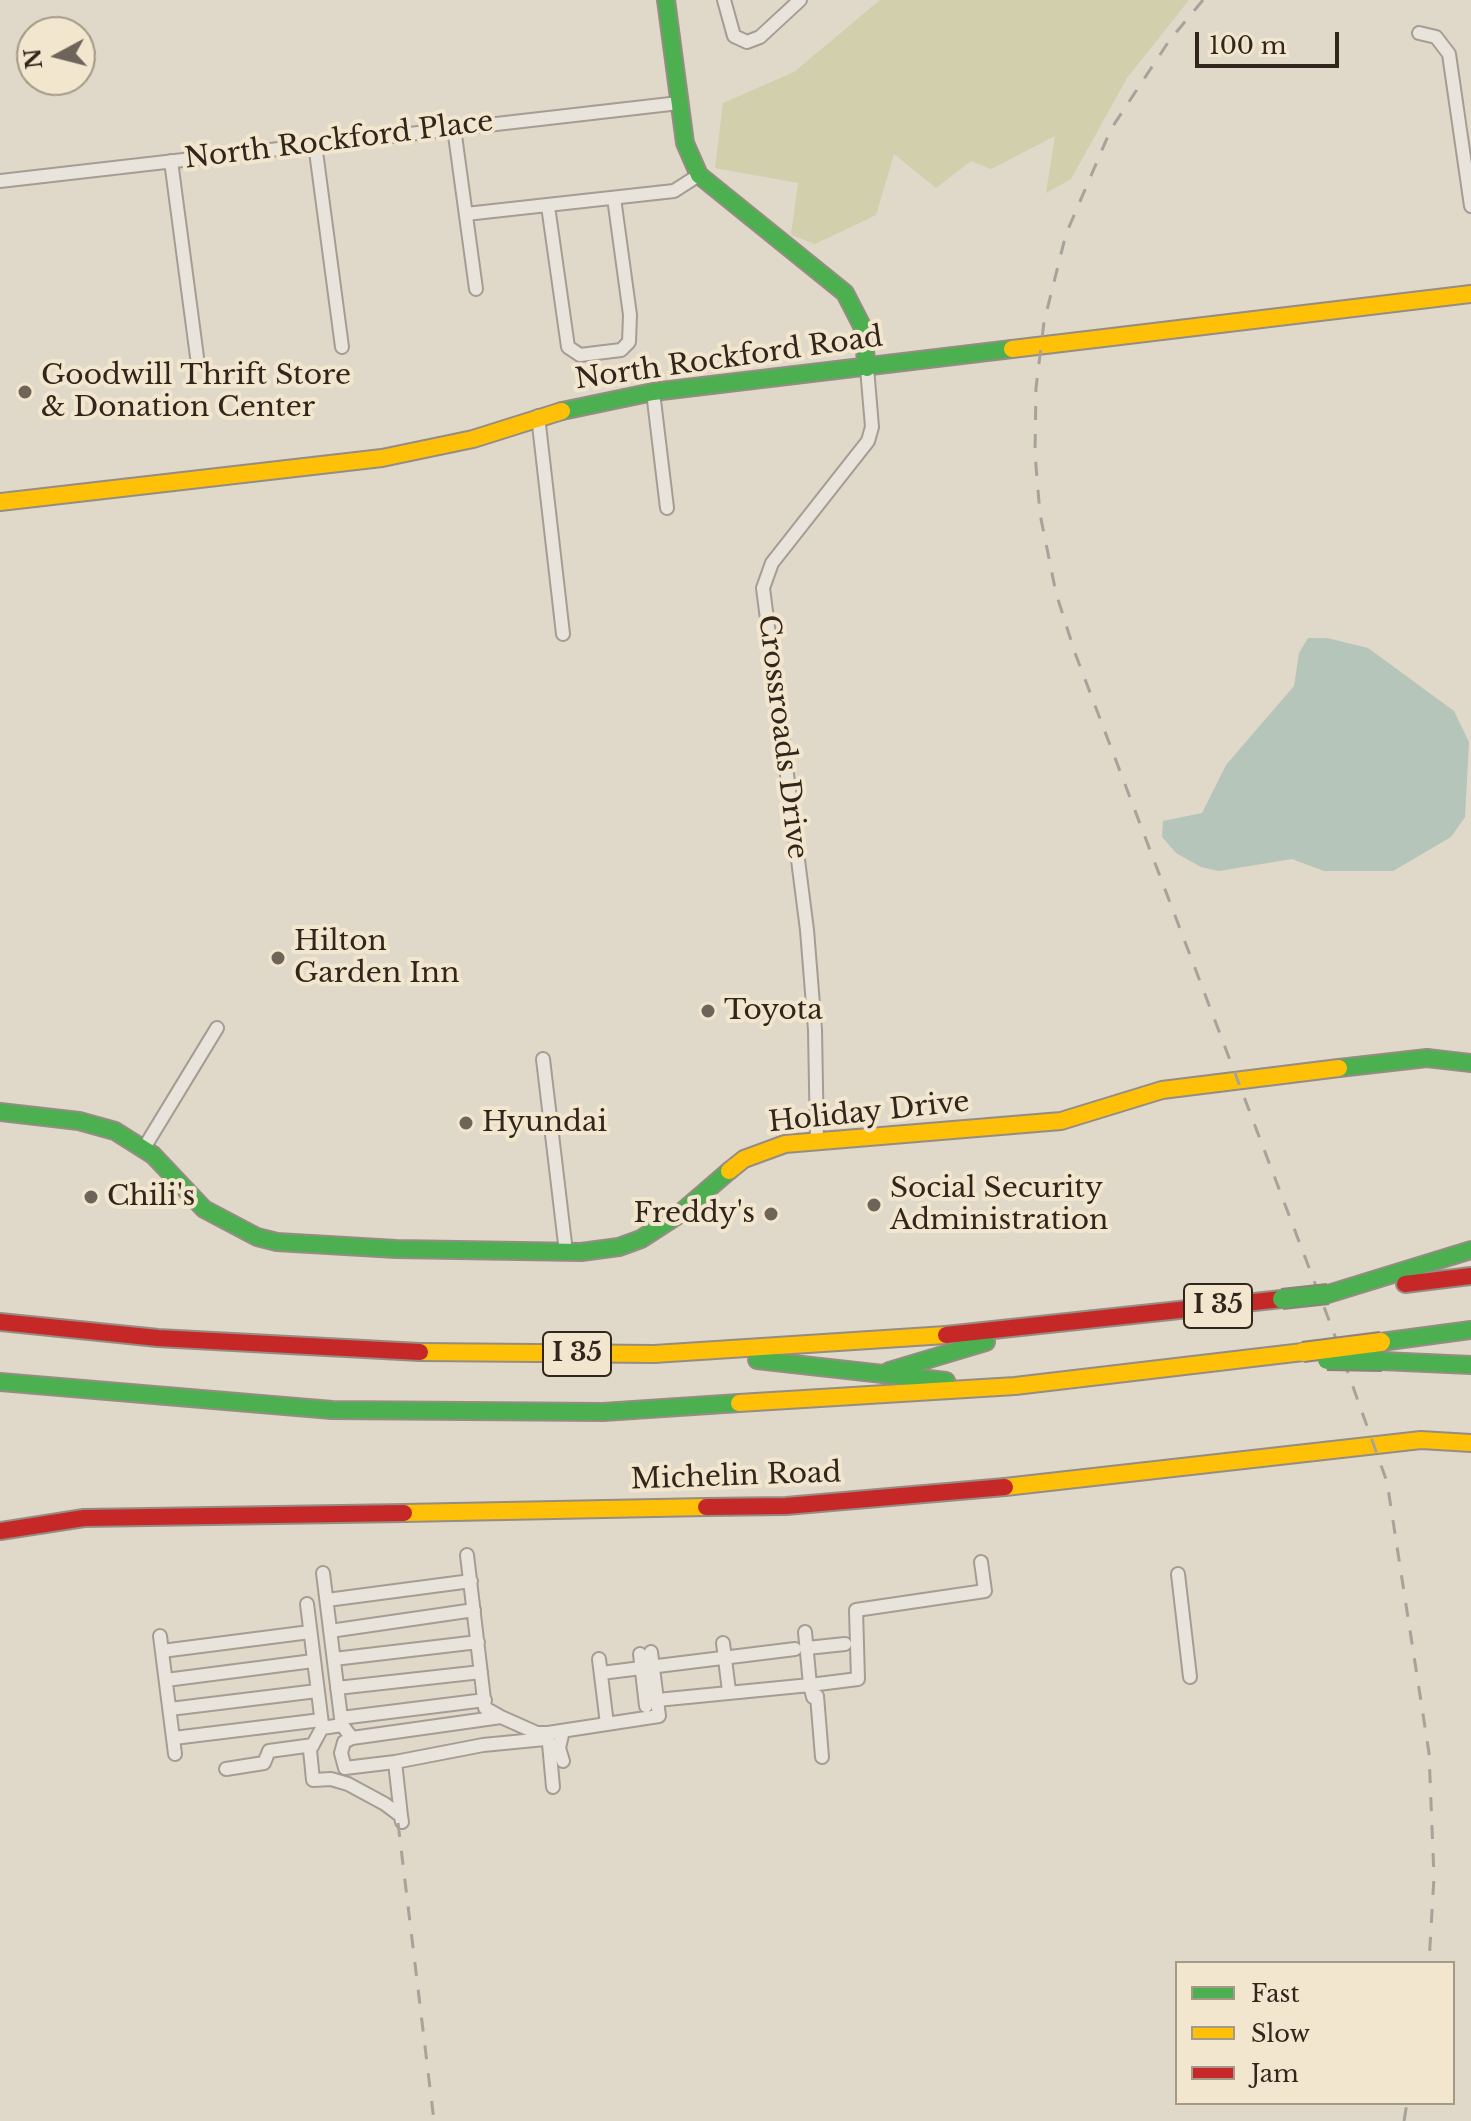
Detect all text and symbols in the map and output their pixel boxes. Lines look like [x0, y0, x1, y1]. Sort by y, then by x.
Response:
north arrow [16, 16, 96, 96]
scale bar [1199, 16, 1343, 66]
text: 100 m [1209, 31, 1287, 60]
text: N [19, 47, 48, 71]
street label: North Rockford Place [183, 105, 495, 177]
street label: North Rockford Road [573, 321, 885, 397]
place label: Goodwill Thrift Store & Donation Center [41, 359, 351, 425]
marker: Goodwill Thrift Store & Donation Center [16, 383, 34, 401]
street label: Crossroads Drive [750, 613, 814, 861]
place label: Hilton Garden Inn [294, 925, 459, 991]
marker: Hilton Garden Inn [269, 949, 287, 967]
place label: Toyota [724, 994, 823, 1028]
marker: Toyota [699, 1002, 717, 1020]
street label: Holiday Drive [767, 1086, 971, 1140]
place label: Hyundai [482, 1106, 607, 1140]
marker: Hyundai [457, 1114, 475, 1132]
place label: Social Security Administration [890, 1172, 1108, 1238]
place label: Chili's [107, 1180, 195, 1214]
marker: Chili's [82, 1188, 100, 1206]
marker: Social Security Administration [865, 1196, 883, 1214]
place label: Freddy's [634, 1197, 755, 1231]
marker: Freddy's [762, 1205, 780, 1223]
road number: I 35 [1184, 1284, 1252, 1328]
road number: I 35 [543, 1332, 611, 1376]
street label: Michelin Road [630, 1457, 842, 1497]
legend [1175, 1961, 1455, 2105]
text: Fast [1251, 1979, 1299, 2008]
text: Slow [1251, 2019, 1310, 2048]
text: Jam [1251, 2059, 1299, 2088]

